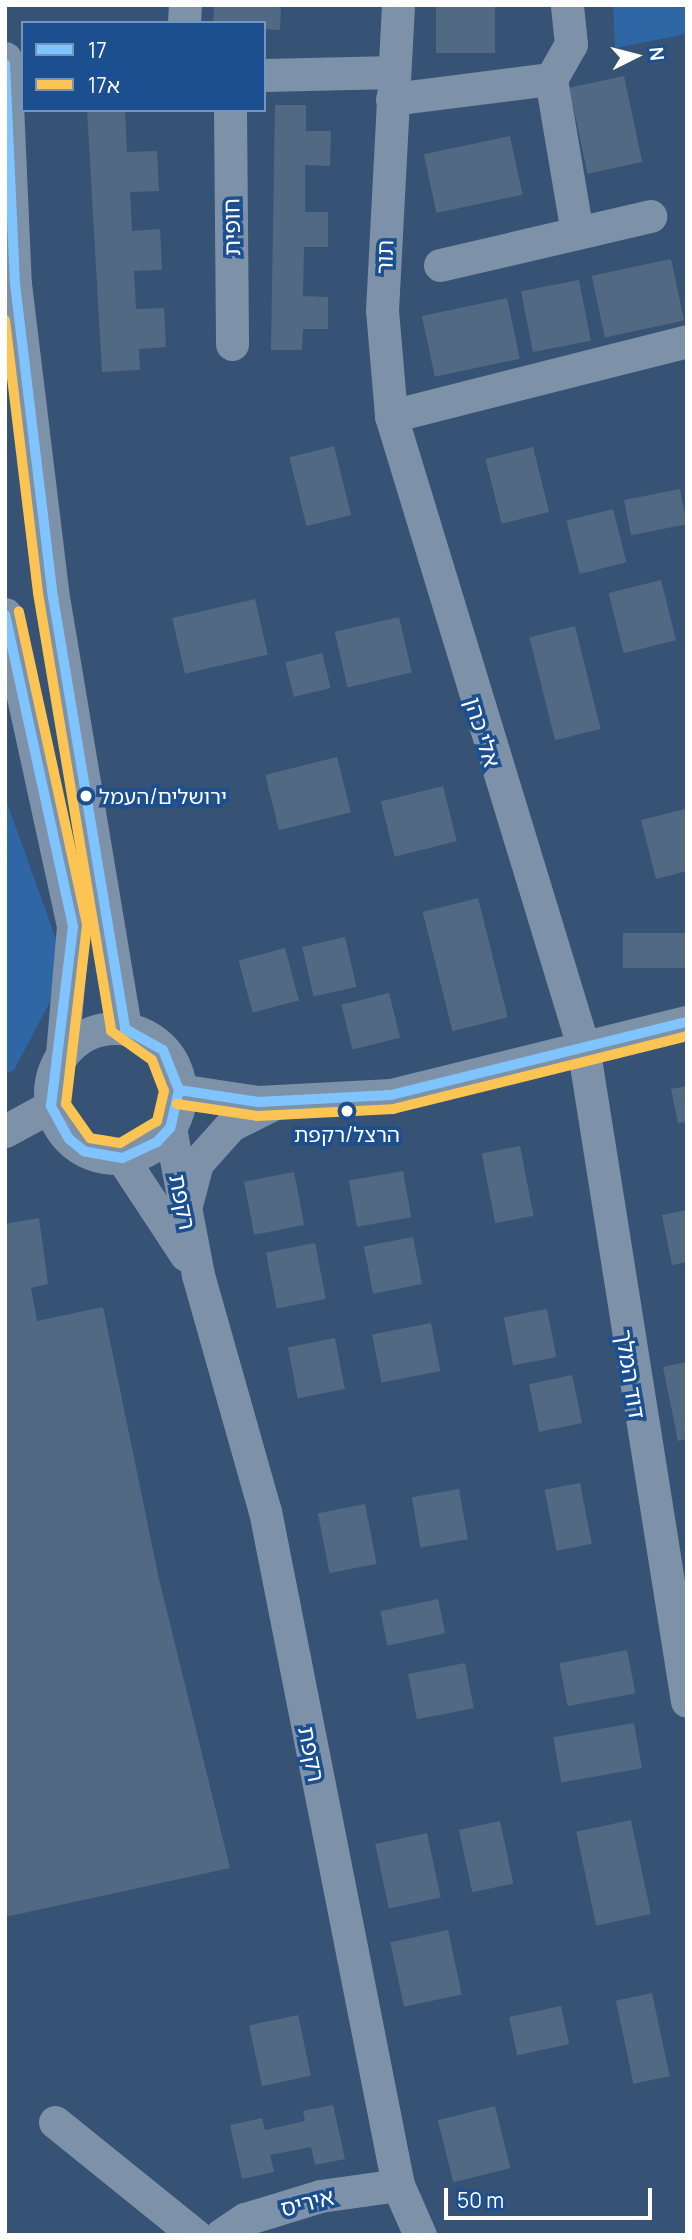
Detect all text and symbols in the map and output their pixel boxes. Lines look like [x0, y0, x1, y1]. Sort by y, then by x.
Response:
legend [21, 21, 266, 112]
north arrow [601, 21, 671, 91]
text: 17 [88, 36, 107, 64]
text: N [643, 46, 671, 62]
text: 17א [88, 71, 120, 99]
street label: חופית [217, 198, 245, 256]
street label: תור [370, 239, 398, 275]
street label: אלי כהן [459, 694, 507, 770]
place label: ירושלים/העמל [99, 783, 227, 809]
marker: ירושלים/העמל [79, 789, 93, 803]
marker: הרצל/רקפת [340, 1104, 354, 1118]
place label: הרצל/רקפת [294, 1121, 400, 1147]
street label: רקפת [164, 1172, 202, 1232]
street label: דוד המלך [610, 1327, 652, 1421]
street label: רקפת [293, 1724, 331, 1784]
scale bar [447, 2174, 655, 2218]
street label: איריס [278, 2182, 336, 2222]
text: 50 m [457, 2186, 504, 2214]

